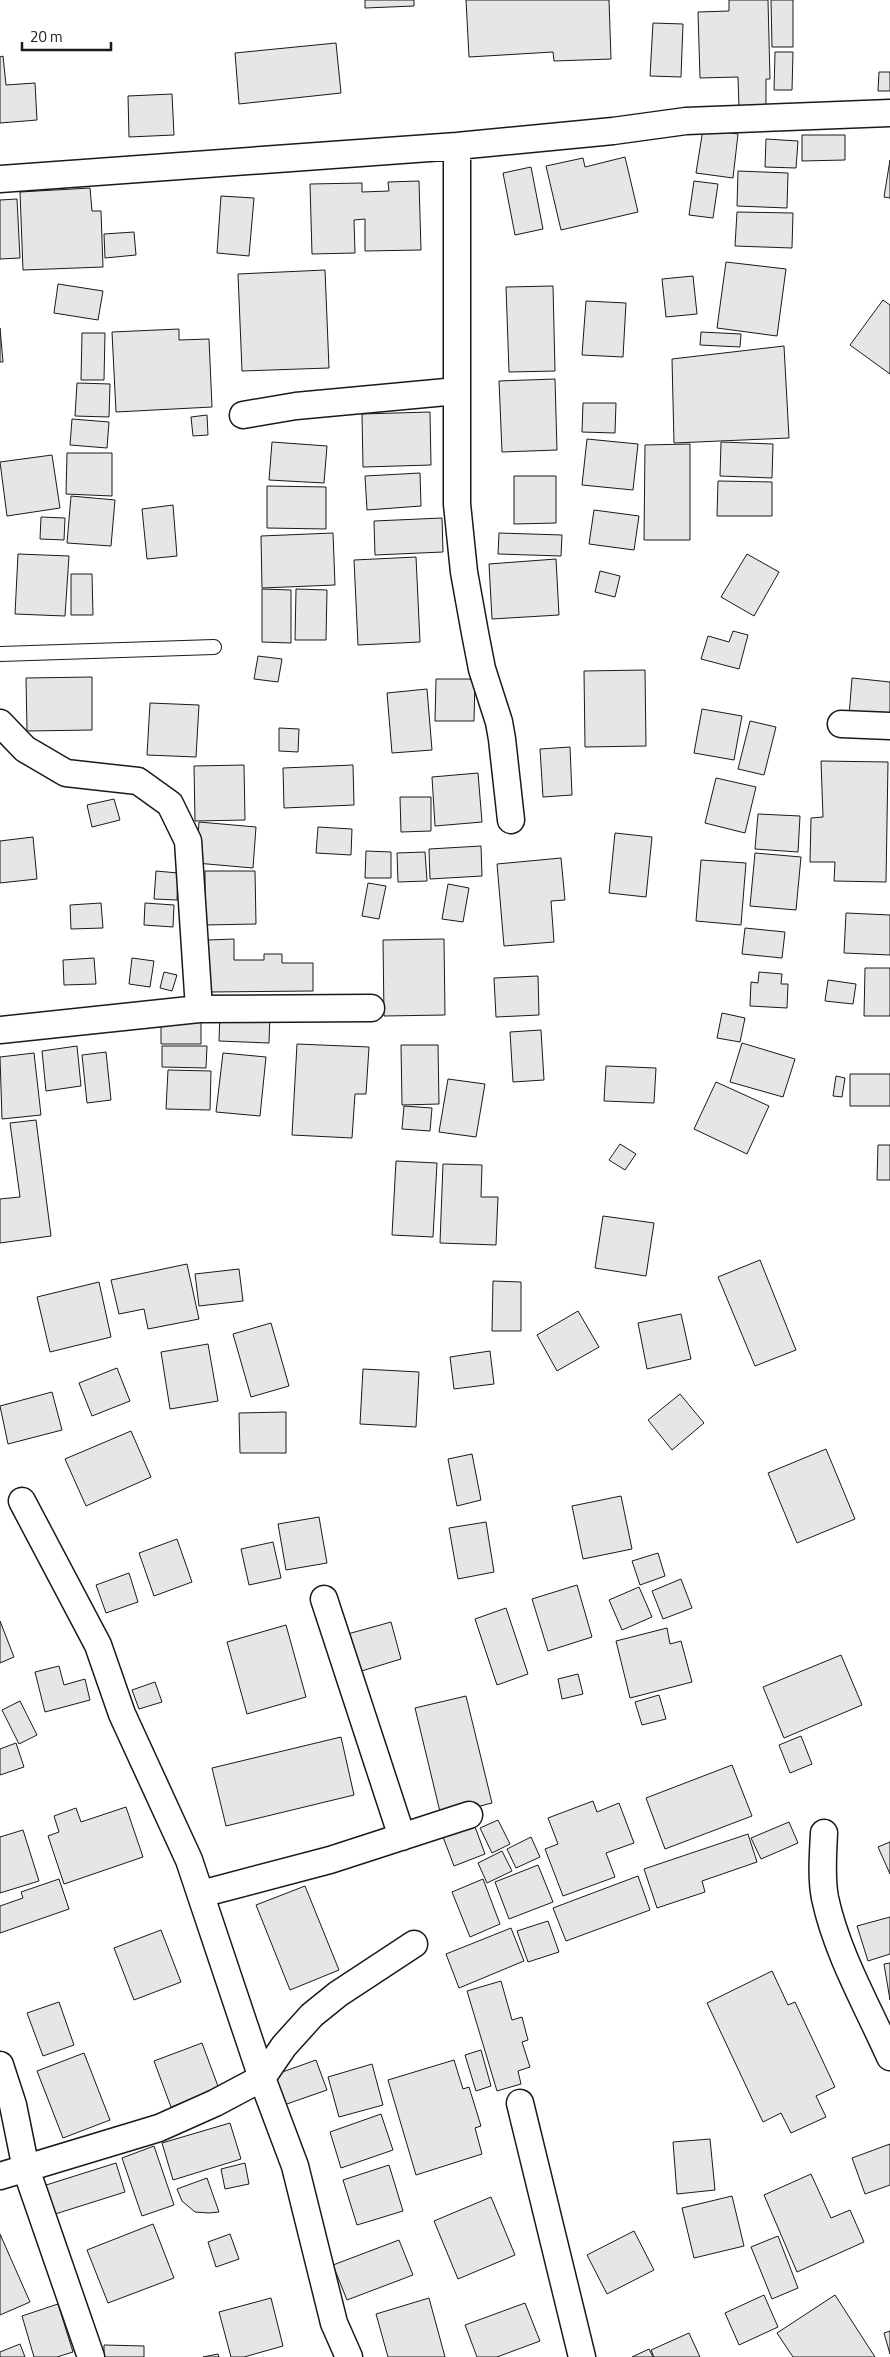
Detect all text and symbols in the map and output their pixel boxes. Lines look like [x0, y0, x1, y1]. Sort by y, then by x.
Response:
scale bar [22, 20, 111, 52]
text: 20 m [30, 25, 63, 48]

